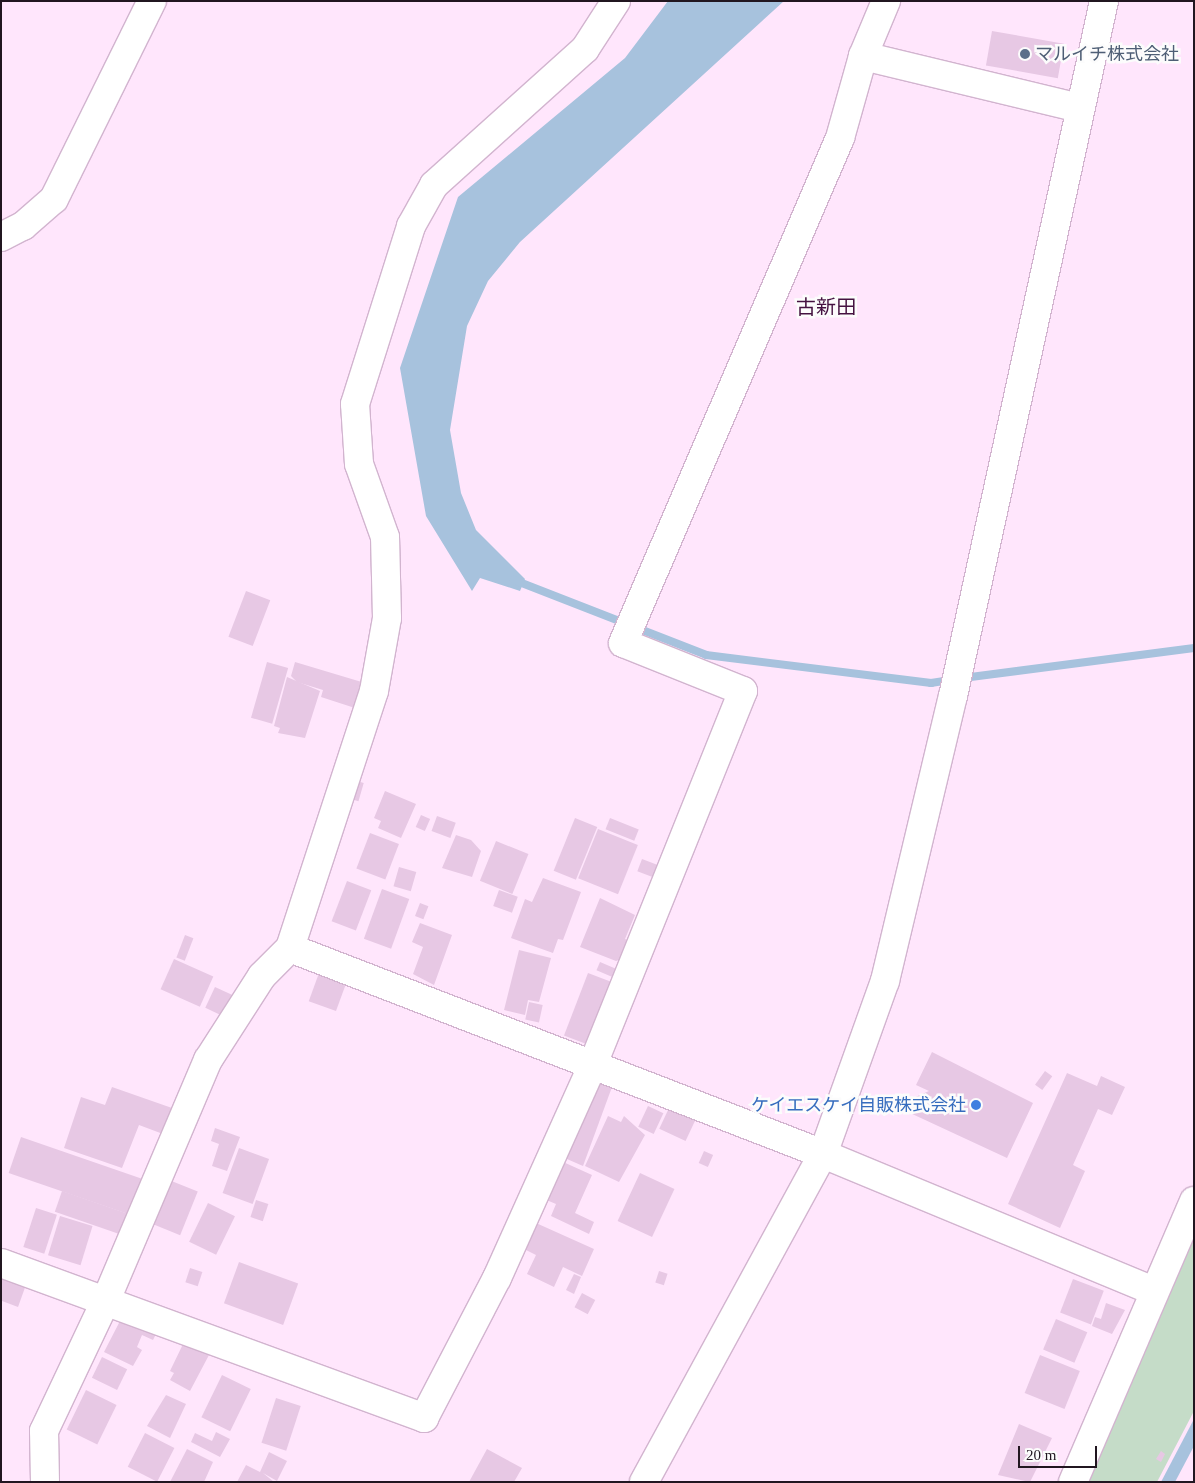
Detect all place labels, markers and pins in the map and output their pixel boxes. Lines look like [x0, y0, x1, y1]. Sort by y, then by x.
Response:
place label: マルイチ株式会社 [1035, 43, 1179, 65]
marker: マルイチ株式会社 [1019, 48, 1031, 60]
place label: ケイエスケイ自販株式会社 [750, 1094, 966, 1116]
marker: ケイエスケイ自販株式会社 [970, 1099, 982, 1111]

